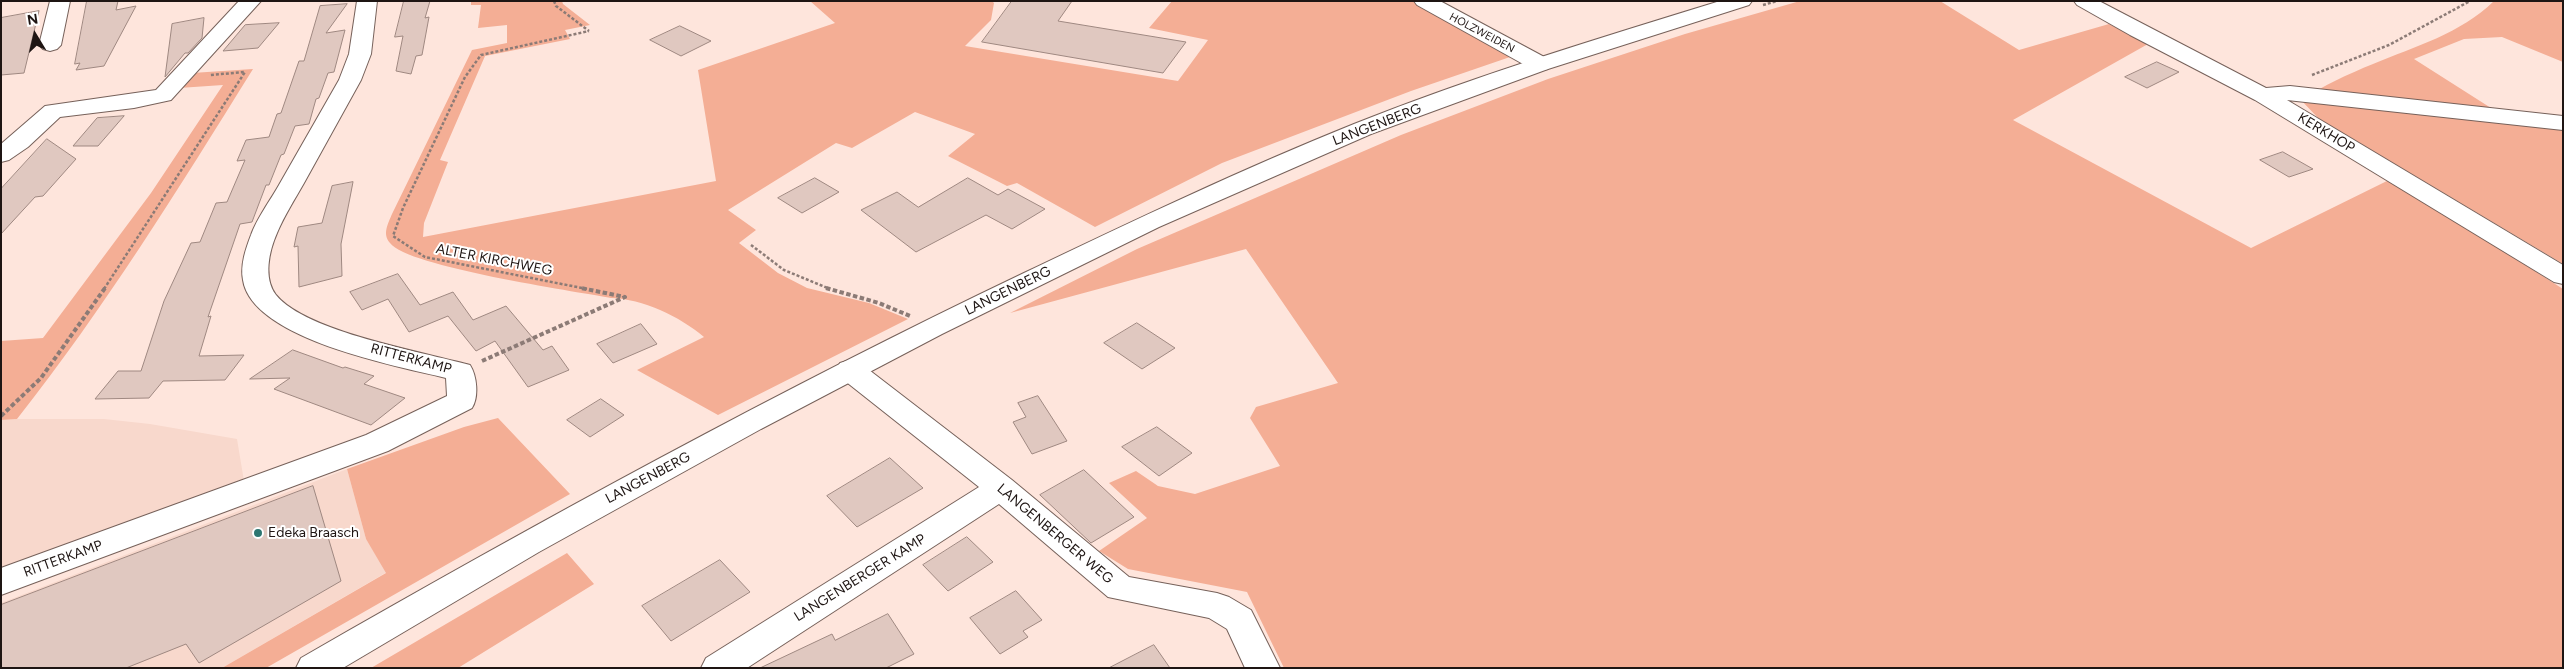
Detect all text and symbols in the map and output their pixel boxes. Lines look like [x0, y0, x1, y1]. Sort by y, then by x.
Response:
north arrow [10, 10, 60, 60]
text: N [26, 10, 39, 29]
street label: HOLZWEIDEN [1447, 10, 1517, 56]
street label: LANGENBERG [1330, 100, 1424, 150]
street label: KERKHOP [2294, 109, 2358, 157]
street label: ALTER KIRCHWEG [434, 240, 554, 280]
street label: LANGENBERG [962, 263, 1054, 319]
street label: RITTERKAMP [369, 340, 453, 378]
street label: LANGENBERG [603, 449, 693, 507]
street label: LANGENBERGER WEG [993, 480, 1117, 588]
place label: Edeka Braasch [268, 525, 359, 541]
marker: Edeka Braasch [252, 527, 264, 539]
street label: LANGENBERGER KAMP [791, 531, 929, 625]
street label: RITTERKAMP [21, 537, 105, 581]

